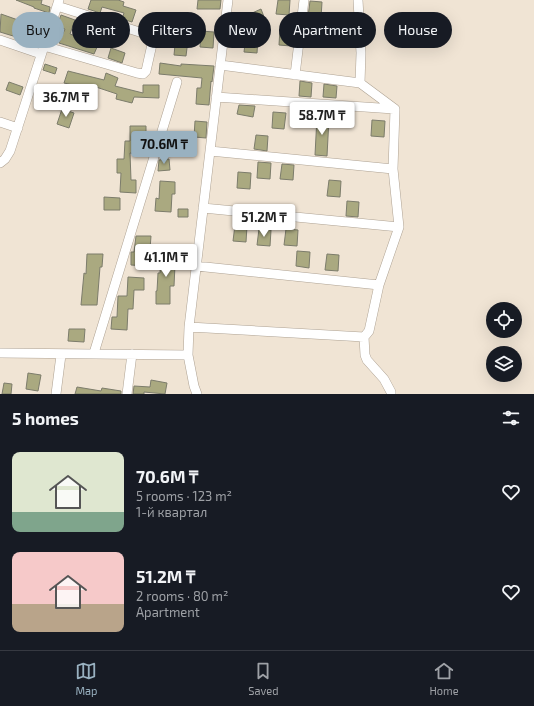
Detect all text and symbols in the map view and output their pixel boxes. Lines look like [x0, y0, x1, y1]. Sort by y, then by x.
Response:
chip: Buy [12, 12, 64, 48]
chip: Rent [72, 12, 130, 48]
chip: Filters [138, 12, 206, 48]
chip: New [214, 12, 271, 48]
chip: Apartment [279, 12, 376, 48]
chip: House [384, 12, 452, 48]
pin: 36.7M ₸ [29, 84, 103, 118]
text: 36.7M ₸ [43, 89, 89, 105]
pin: 58.7M ₸ [285, 102, 359, 136]
text: 58.7M ₸ [299, 107, 345, 123]
pin: 70.6M ₸ [127, 131, 201, 165]
text: 70.6M ₸ [140, 136, 188, 152]
pin: 51.2M ₸ [227, 204, 301, 238]
text: 51.2M ₸ [241, 209, 287, 225]
pin: 41.1M ₸ [129, 244, 203, 278]
text: 41.1M ₸ [144, 249, 188, 265]
map controls [486, 302, 522, 382]
button: locate [486, 302, 522, 338]
button: layers [486, 346, 522, 382]
icon: filters [500, 407, 522, 429]
text: 5 homes [12, 408, 79, 428]
text: 70.6M ₸ [136, 466, 198, 486]
icon: home [44, 468, 92, 516]
icon: heart [500, 481, 522, 503]
text: 5 rooms · 123 m² [136, 488, 232, 504]
text: 1-й квартал [136, 504, 207, 520]
text: 51.2M ₸ [136, 566, 195, 586]
icon: home [44, 568, 92, 616]
icon: heart [500, 581, 522, 603]
text: 2 rooms · 80 m² [136, 588, 228, 604]
text: Apartment [136, 604, 200, 620]
tab: Map [75, 660, 98, 697]
tab: Saved [248, 660, 279, 697]
tab: Home [429, 660, 459, 697]

